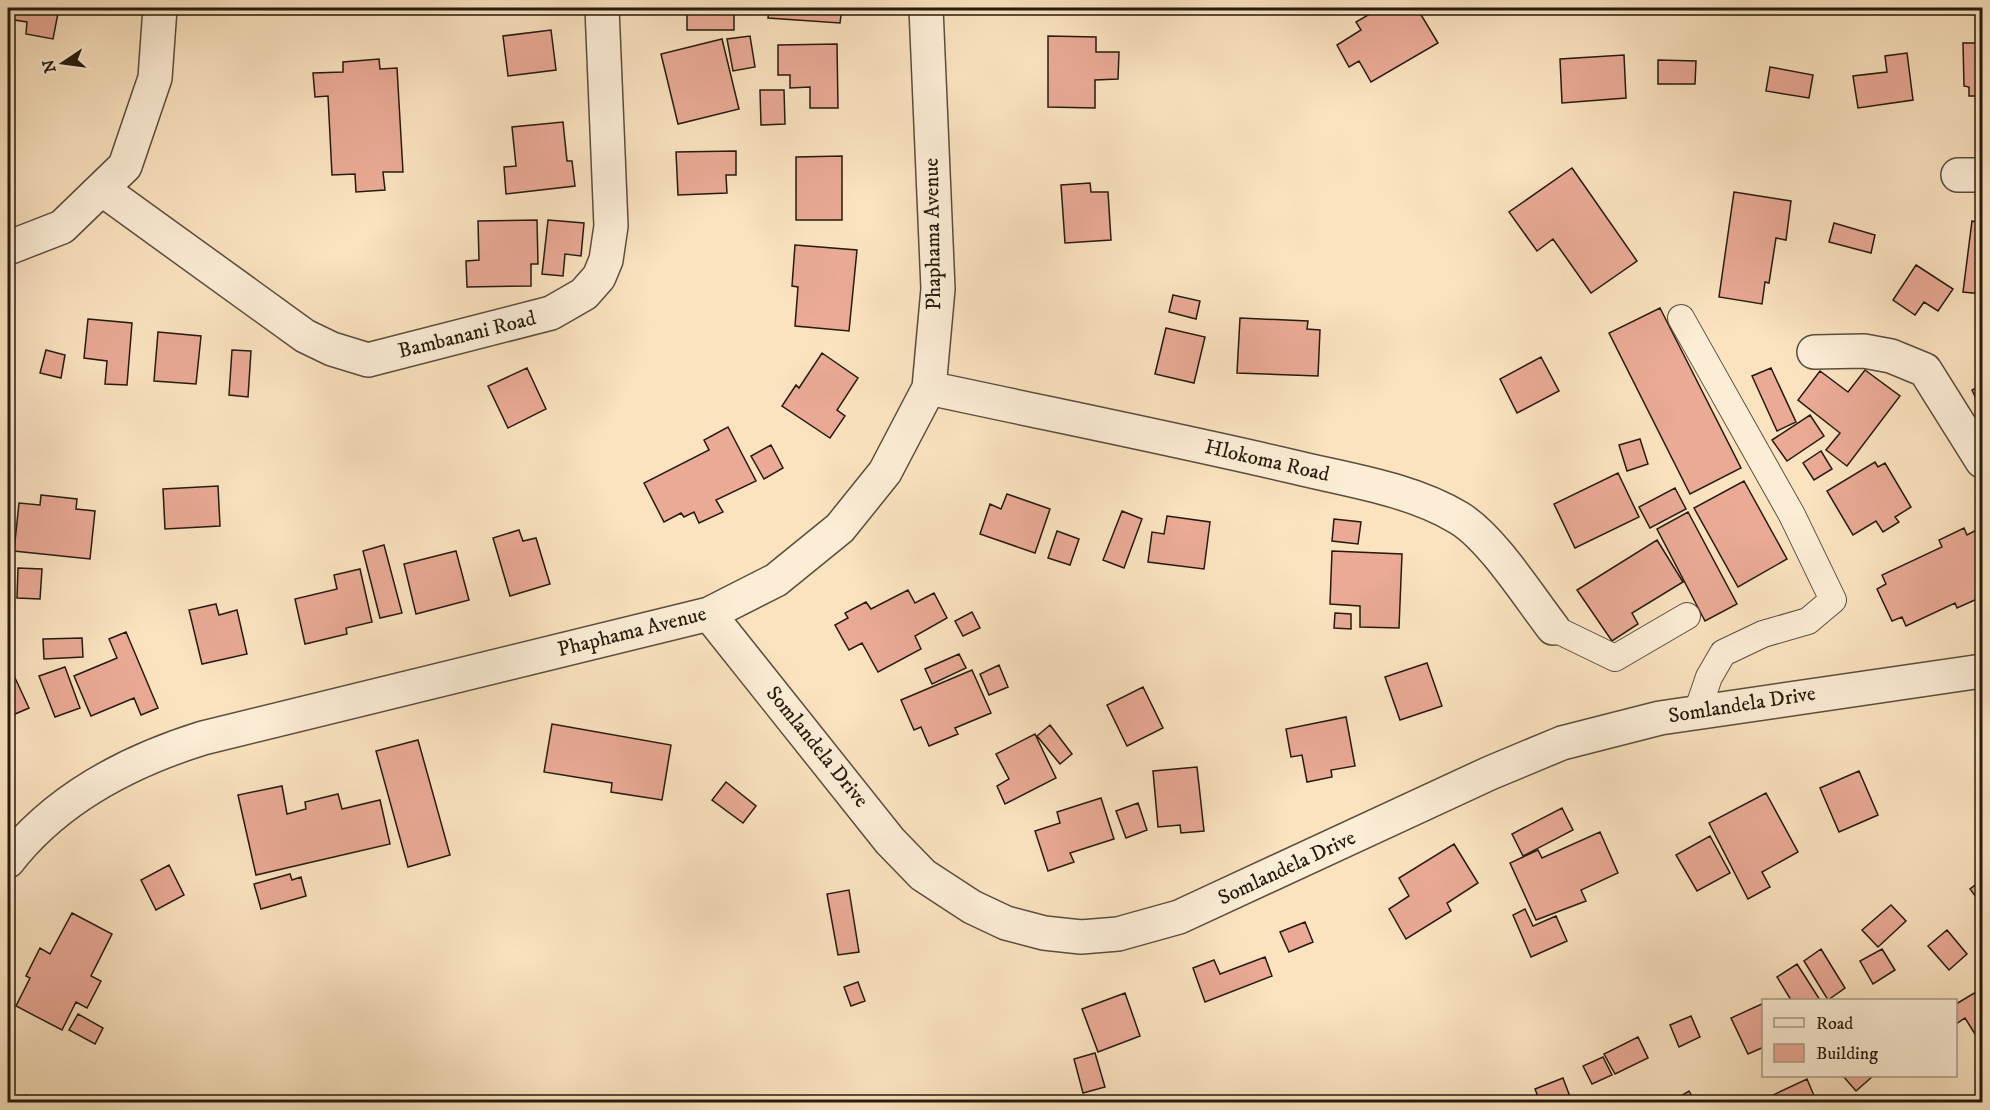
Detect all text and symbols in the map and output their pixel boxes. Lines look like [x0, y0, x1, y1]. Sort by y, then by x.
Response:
north arrow [33, 33, 93, 93]
text: N [38, 57, 61, 75]
street label: Phaphama Avenue [919, 157, 947, 310]
street label: Bambanani Road [395, 305, 539, 365]
street label: Hlokoma Road [1202, 434, 1332, 488]
street label: Phaphama Avenue [555, 601, 709, 663]
street label: Somlandela Drive [1666, 680, 1818, 729]
street label: Somlandela Drive [760, 681, 874, 813]
street label: Somlandela Drive [1214, 825, 1360, 911]
legend [1762, 999, 1957, 1077]
text: Road [1816, 1013, 1853, 1035]
text: Building [1816, 1043, 1878, 1065]

